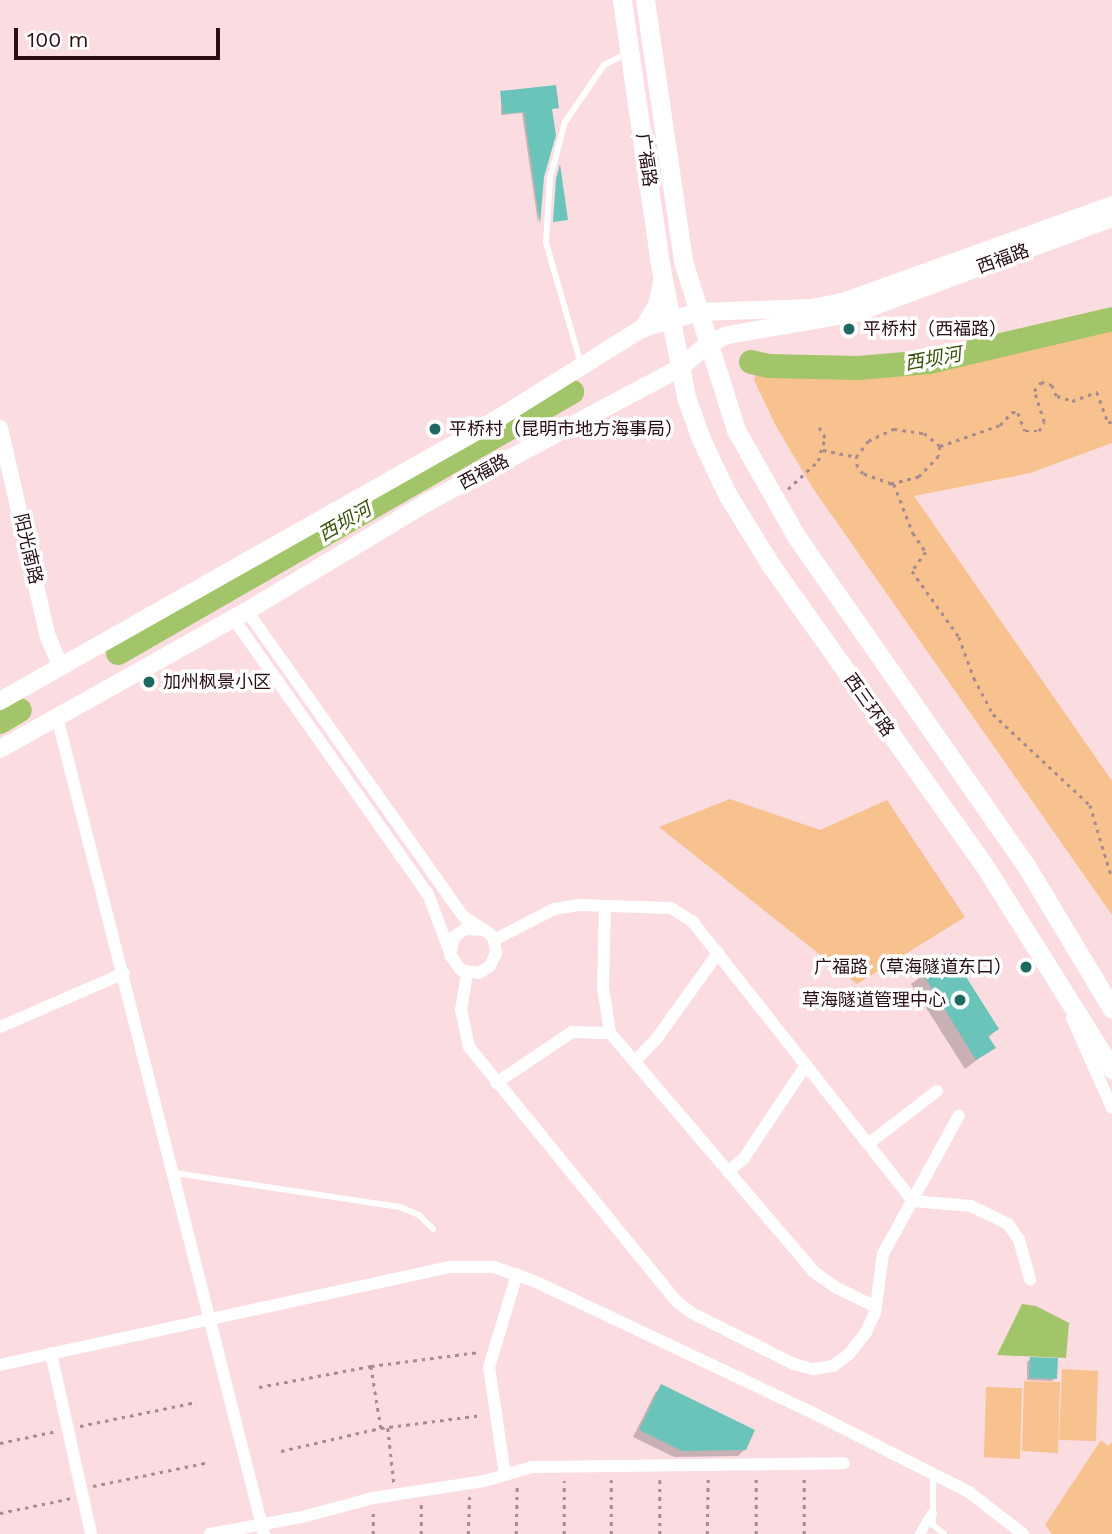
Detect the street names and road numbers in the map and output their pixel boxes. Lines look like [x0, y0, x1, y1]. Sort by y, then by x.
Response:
street label: 广福路 [632, 132, 660, 188]
street label: 西福路 [974, 240, 1032, 278]
street label: 西福路 [455, 450, 513, 494]
street label: 阳光南路 [9, 511, 47, 587]
street label: 西三环路 [840, 669, 898, 741]

